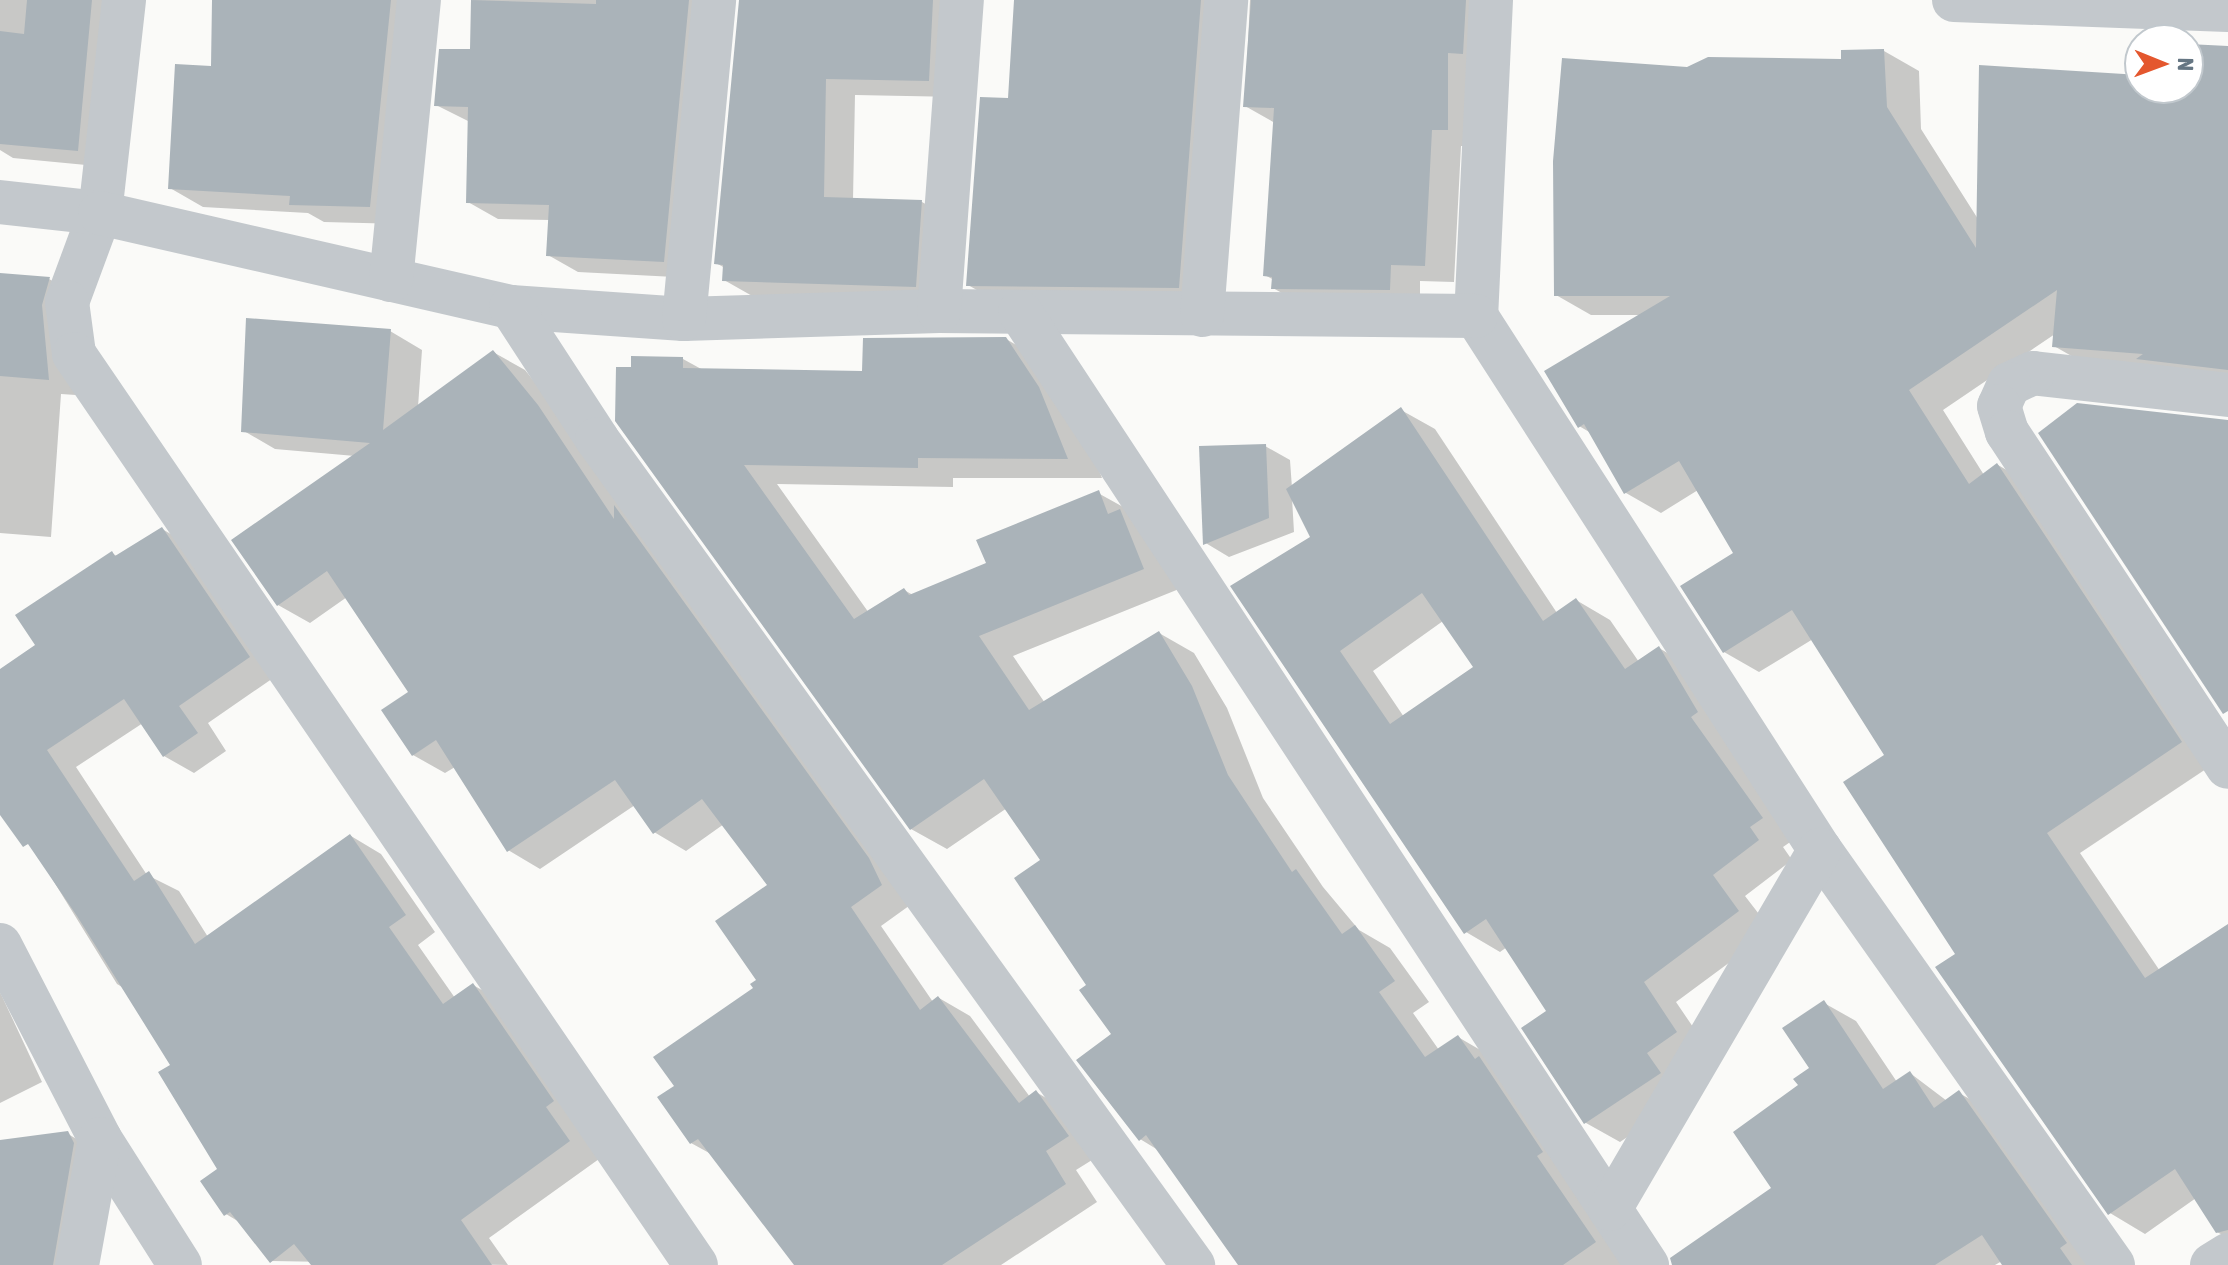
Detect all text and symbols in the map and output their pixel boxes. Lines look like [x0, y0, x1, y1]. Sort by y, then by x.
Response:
north arrow [2124, 24, 2204, 104]
text: N [2173, 58, 2199, 71]

